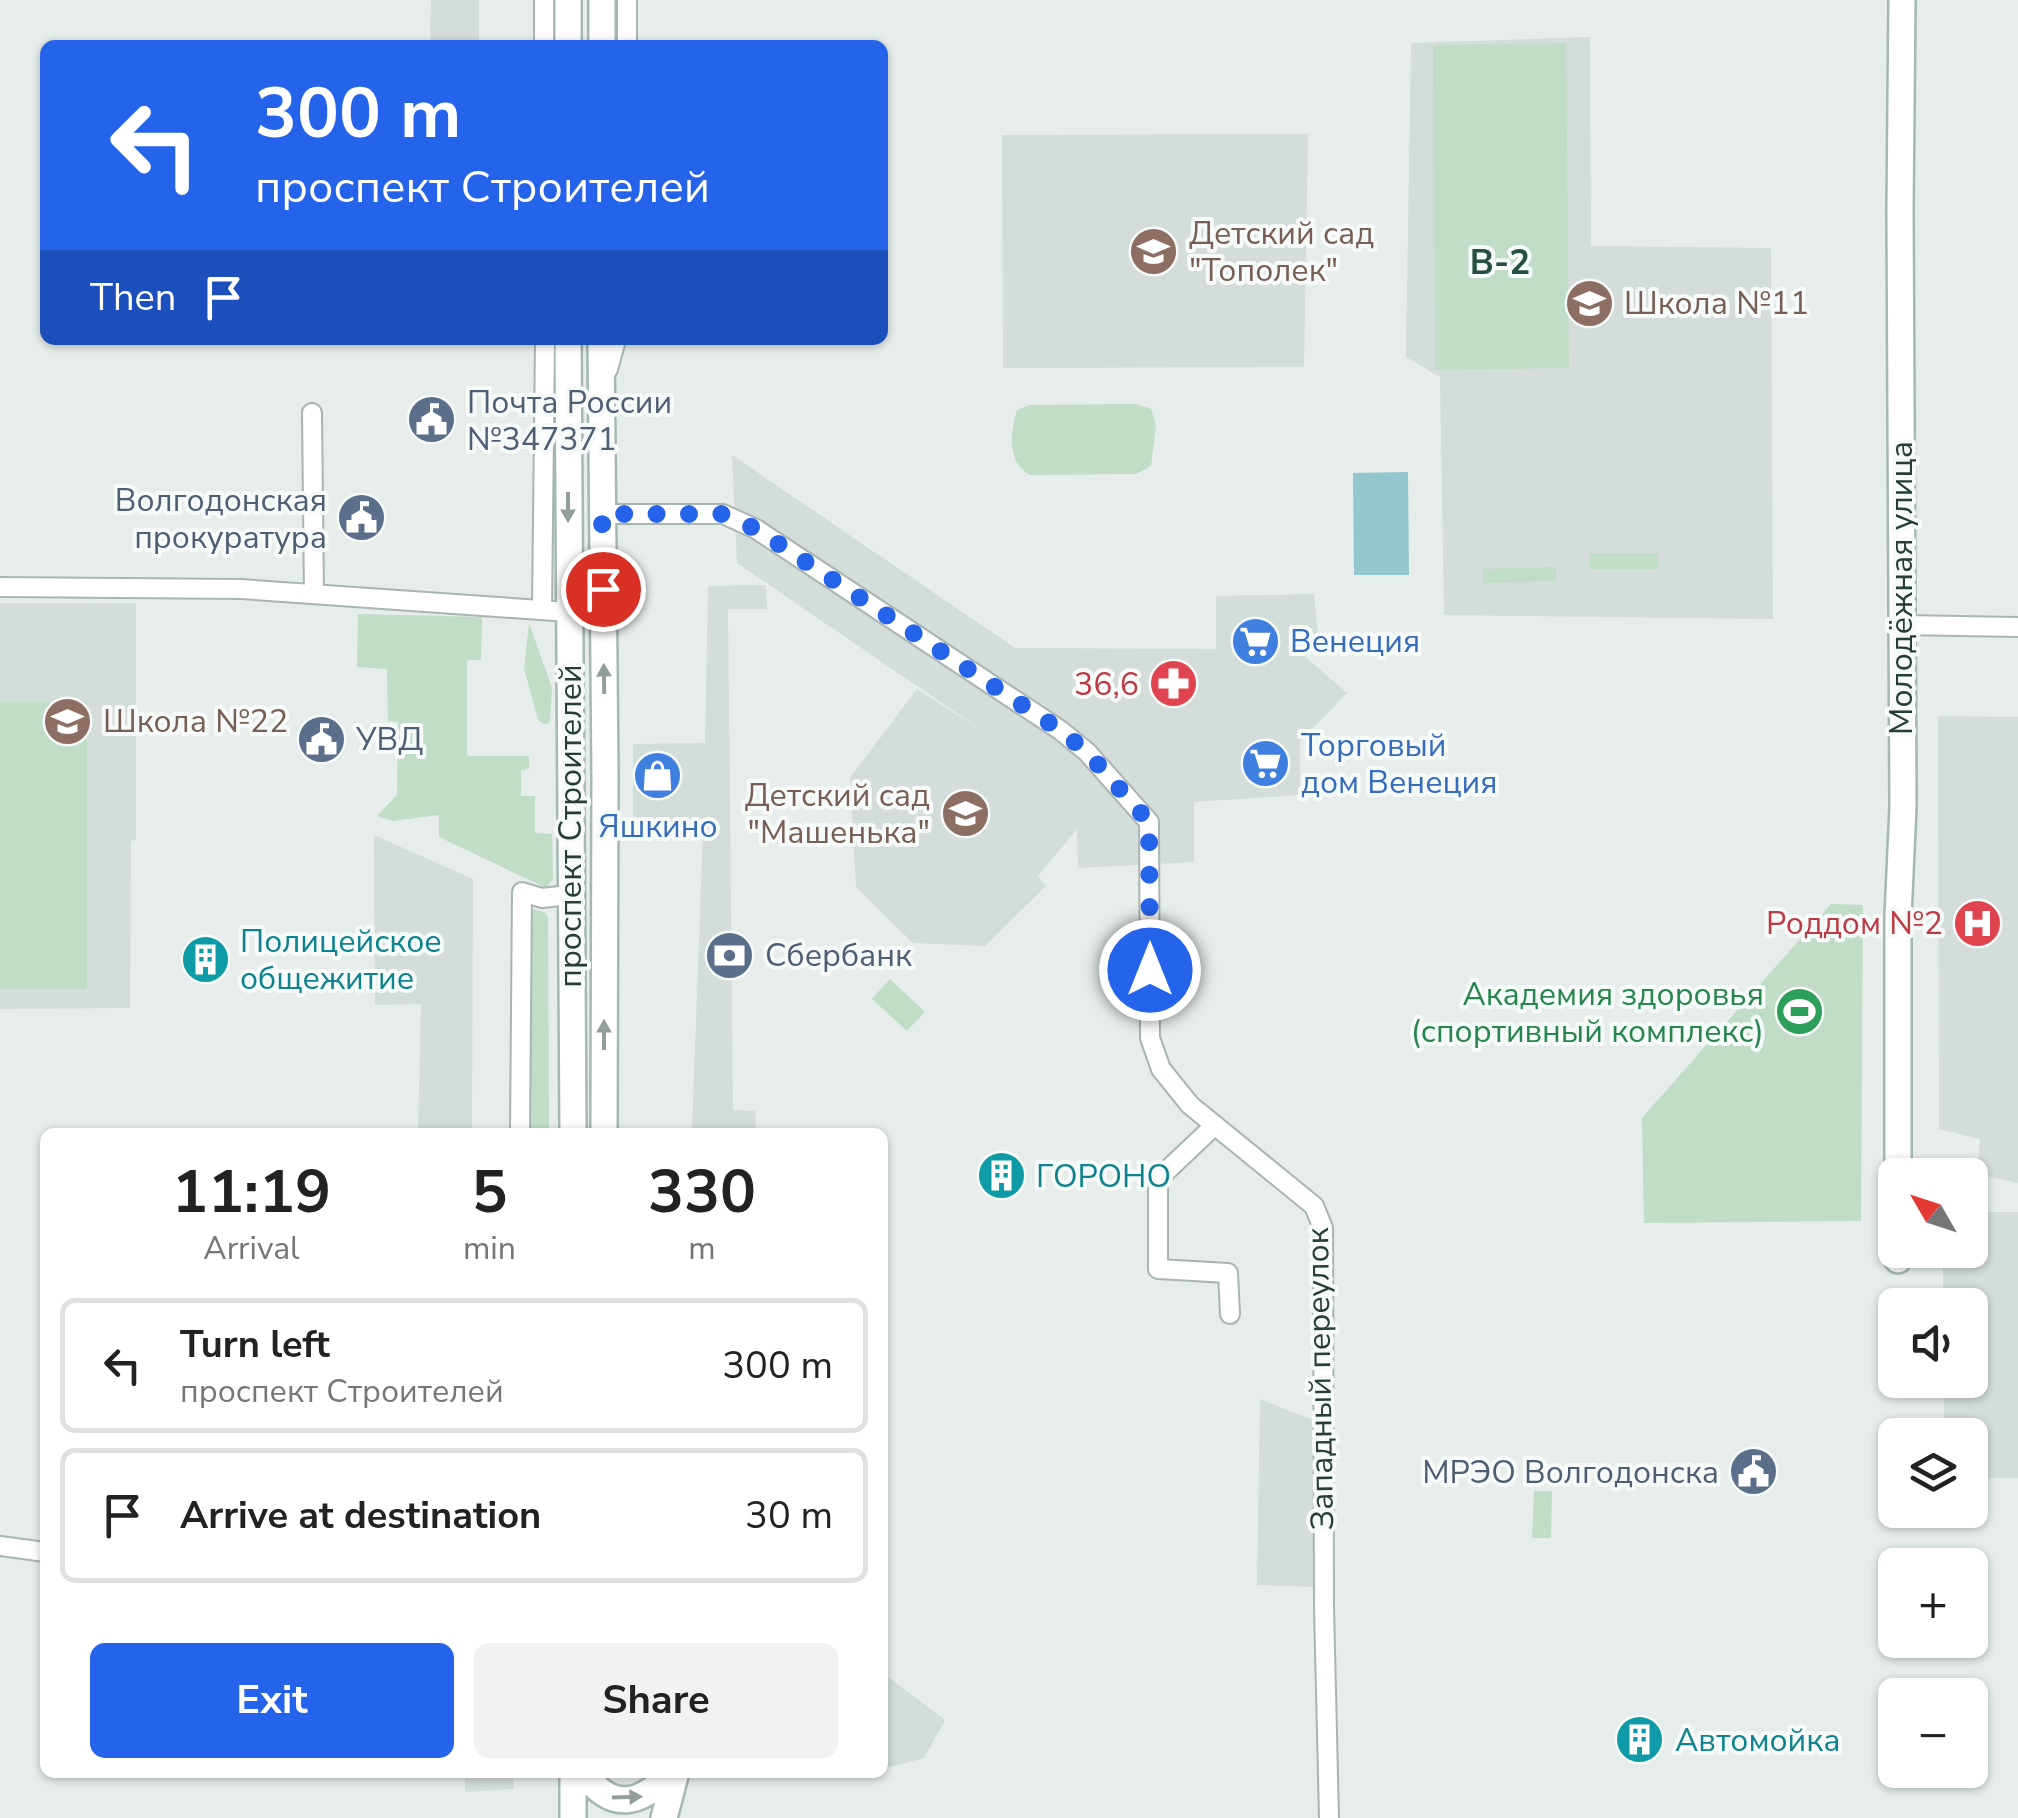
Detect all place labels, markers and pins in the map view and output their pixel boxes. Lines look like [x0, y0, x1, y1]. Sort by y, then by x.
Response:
place label: Детский сад "Тополек" [1189, 212, 1374, 292]
school or university icon: Детский сад "Тополек" [1128, 225, 1180, 277]
school or university icon: Школа №11 [1563, 277, 1615, 329]
place label: Школа №11 [1624, 282, 1809, 325]
place label: Почта России №347371 [467, 381, 672, 461]
public building icon: Почта России №347371 [406, 394, 458, 446]
place label: Волгодонская прокуратура [115, 479, 327, 559]
public building icon: Волгодонская прокуратура [336, 492, 388, 544]
pin [561, 547, 646, 632]
supermarket icon: Венеция [1229, 615, 1281, 667]
place label: Венеция [1290, 620, 1420, 663]
pharmacy icon: 36,6 [1148, 658, 1200, 710]
place label: 36,6 [1074, 663, 1139, 706]
school or university icon: Школа №22 [42, 695, 94, 747]
place label: Школа №22 [103, 700, 288, 743]
public building icon: УВД [295, 713, 347, 765]
place label: УВД [355, 718, 423, 761]
place label: Торговый дом Венеция [1301, 724, 1498, 804]
supermarket icon: Торговый дом Венеция [1240, 737, 1292, 789]
shop icon: Яшкино [632, 750, 684, 802]
place label: Детский сад "Машенька" [745, 774, 930, 854]
school or university icon: Детский сад "Машенька" [939, 787, 991, 839]
place label: Яшкино [598, 805, 718, 848]
hospital icon: Роддом №2 [1952, 897, 2004, 949]
place label: Роддом №2 [1766, 902, 1943, 945]
place label: Полицейское общежитие [240, 920, 442, 1000]
bank icon: Сбербанк [704, 929, 756, 981]
building icon: Полицейское общежитие [179, 933, 231, 985]
place label: Сбербанк [765, 934, 912, 977]
place label: Академия здоровья (спортивный комплекс) [1411, 973, 1764, 1053]
sports icon: Академия здоровья (спортивный комплекс) [1773, 986, 1825, 1038]
building icon: ГОРОНО [975, 1150, 1027, 1202]
place label: ГОРОНО [1036, 1155, 1171, 1198]
public building icon: МРЭО Волгодонска [1728, 1446, 1780, 1498]
place label: МРЭО Волгодонска [1422, 1451, 1719, 1494]
building icon: Автомойка [1614, 1714, 1666, 1766]
place label: Автомойка [1675, 1719, 1840, 1762]

